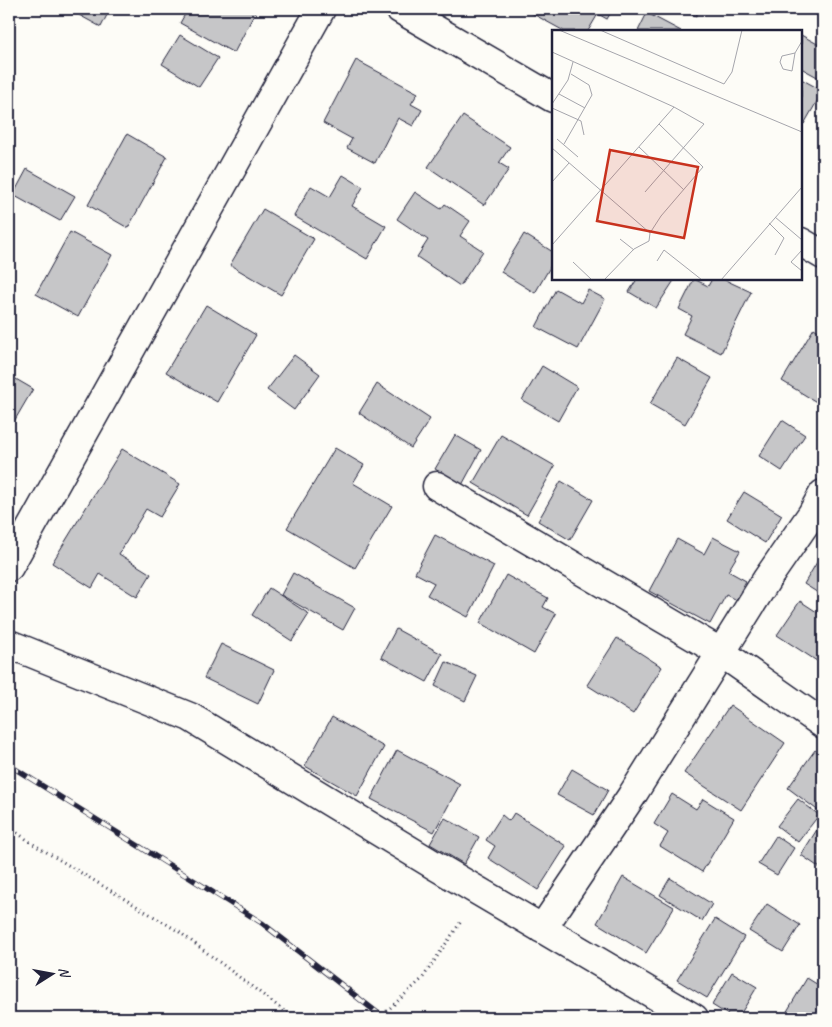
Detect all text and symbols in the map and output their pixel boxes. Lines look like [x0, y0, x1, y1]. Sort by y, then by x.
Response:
inset map [552, 30, 802, 280]
north arrow [28, 950, 78, 1000]
text: N [55, 966, 74, 980]

